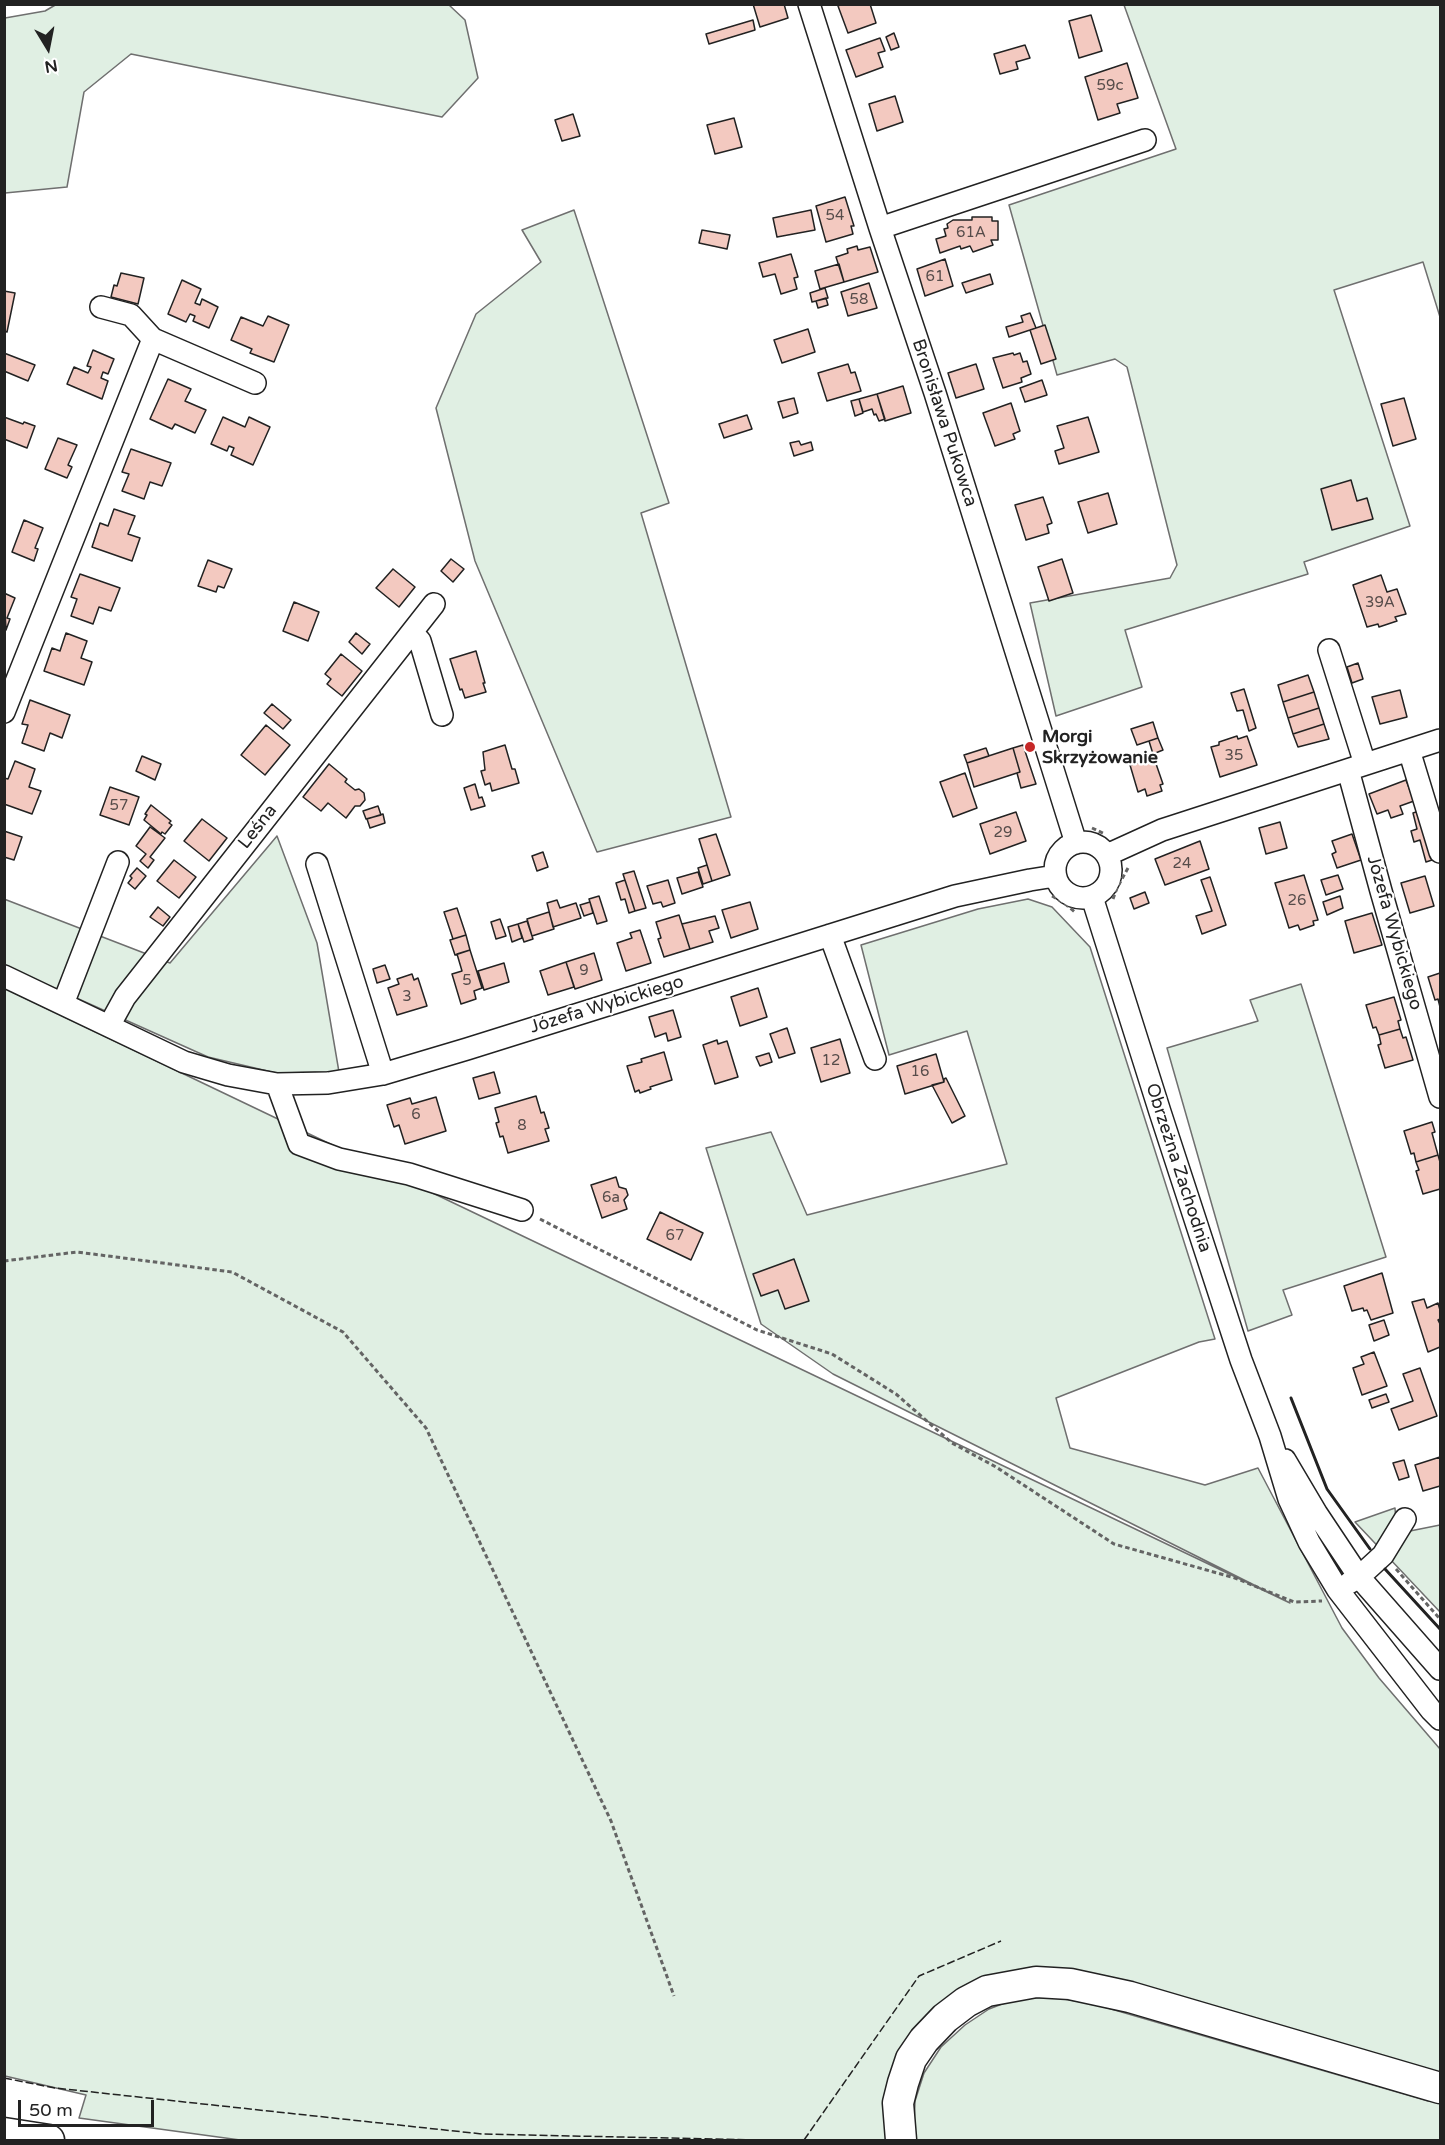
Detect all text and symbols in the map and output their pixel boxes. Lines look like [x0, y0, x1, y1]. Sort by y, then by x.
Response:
north arrow [18, 18, 78, 78]
text: N [43, 55, 59, 77]
house number: 59c [1097, 77, 1123, 95]
house number: 54 [826, 207, 844, 225]
house number: 61A [956, 224, 986, 242]
house number: 61 [926, 268, 944, 286]
house number: 58 [850, 291, 868, 309]
street label: Bronisława Pukowca [907, 337, 981, 509]
house number: 39A [1365, 594, 1395, 612]
place label: Morgi Skrzyżowanie [1042, 726, 1158, 768]
marker: Morgi Skrzyżowanie [1023, 740, 1037, 754]
house number: 35 [1225, 747, 1243, 765]
house number: 57 [110, 797, 128, 815]
street label: Leśna [234, 801, 282, 853]
house number: 29 [994, 824, 1012, 842]
street label: Józefa Wybickiego [1362, 853, 1426, 1013]
house number: 24 [1173, 855, 1191, 873]
house number: 26 [1288, 892, 1306, 910]
house number: 9 [579, 962, 589, 980]
street label: Józefa Wybickiego [527, 971, 687, 1039]
house number: 5 [462, 972, 472, 990]
house number: 3 [402, 988, 412, 1006]
house number: 12 [822, 1052, 840, 1070]
house number: 16 [911, 1063, 929, 1081]
street label: Obrzeżna Zachodnia [1140, 1081, 1216, 1255]
house number: 6 [411, 1106, 421, 1124]
house number: 8 [517, 1117, 527, 1135]
house number: 6a [602, 1189, 620, 1207]
house number: 67 [666, 1227, 684, 1245]
scale bar [21, 2088, 158, 2126]
text: 50 m [29, 2099, 73, 2121]

